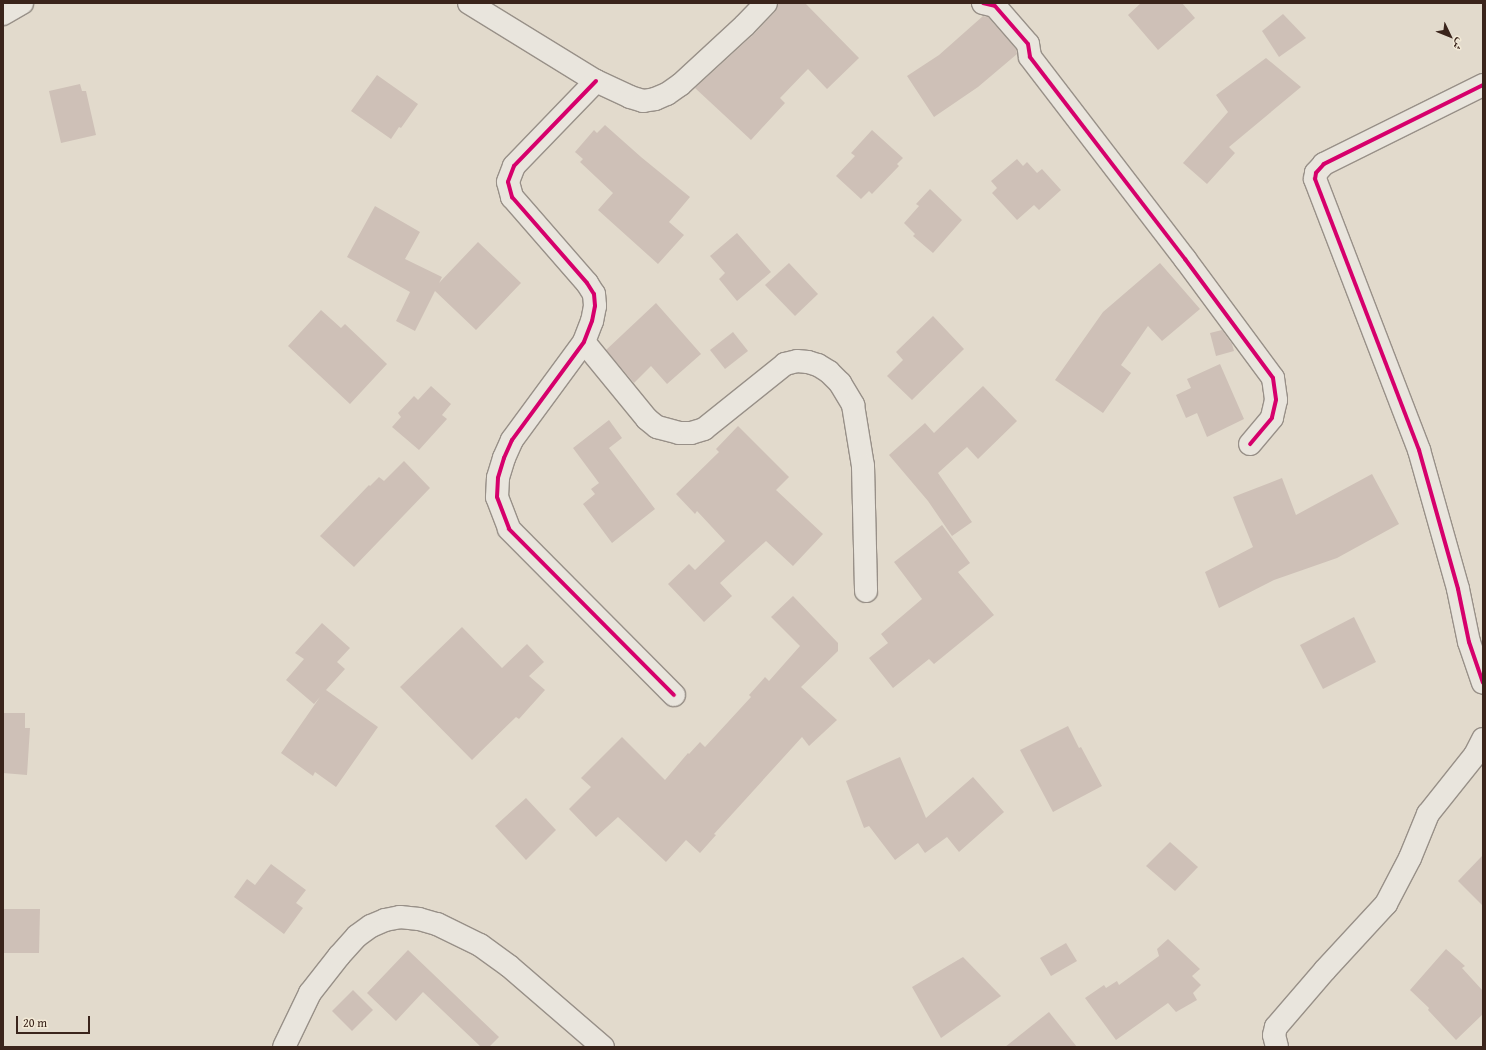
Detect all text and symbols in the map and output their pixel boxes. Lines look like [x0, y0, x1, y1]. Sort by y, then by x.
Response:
north arrow [1430, 16, 1470, 56]
text: ش [1449, 35, 1468, 54]
scale bar [18, 1008, 92, 1034]
text: 20 m [23, 1014, 47, 1031]

